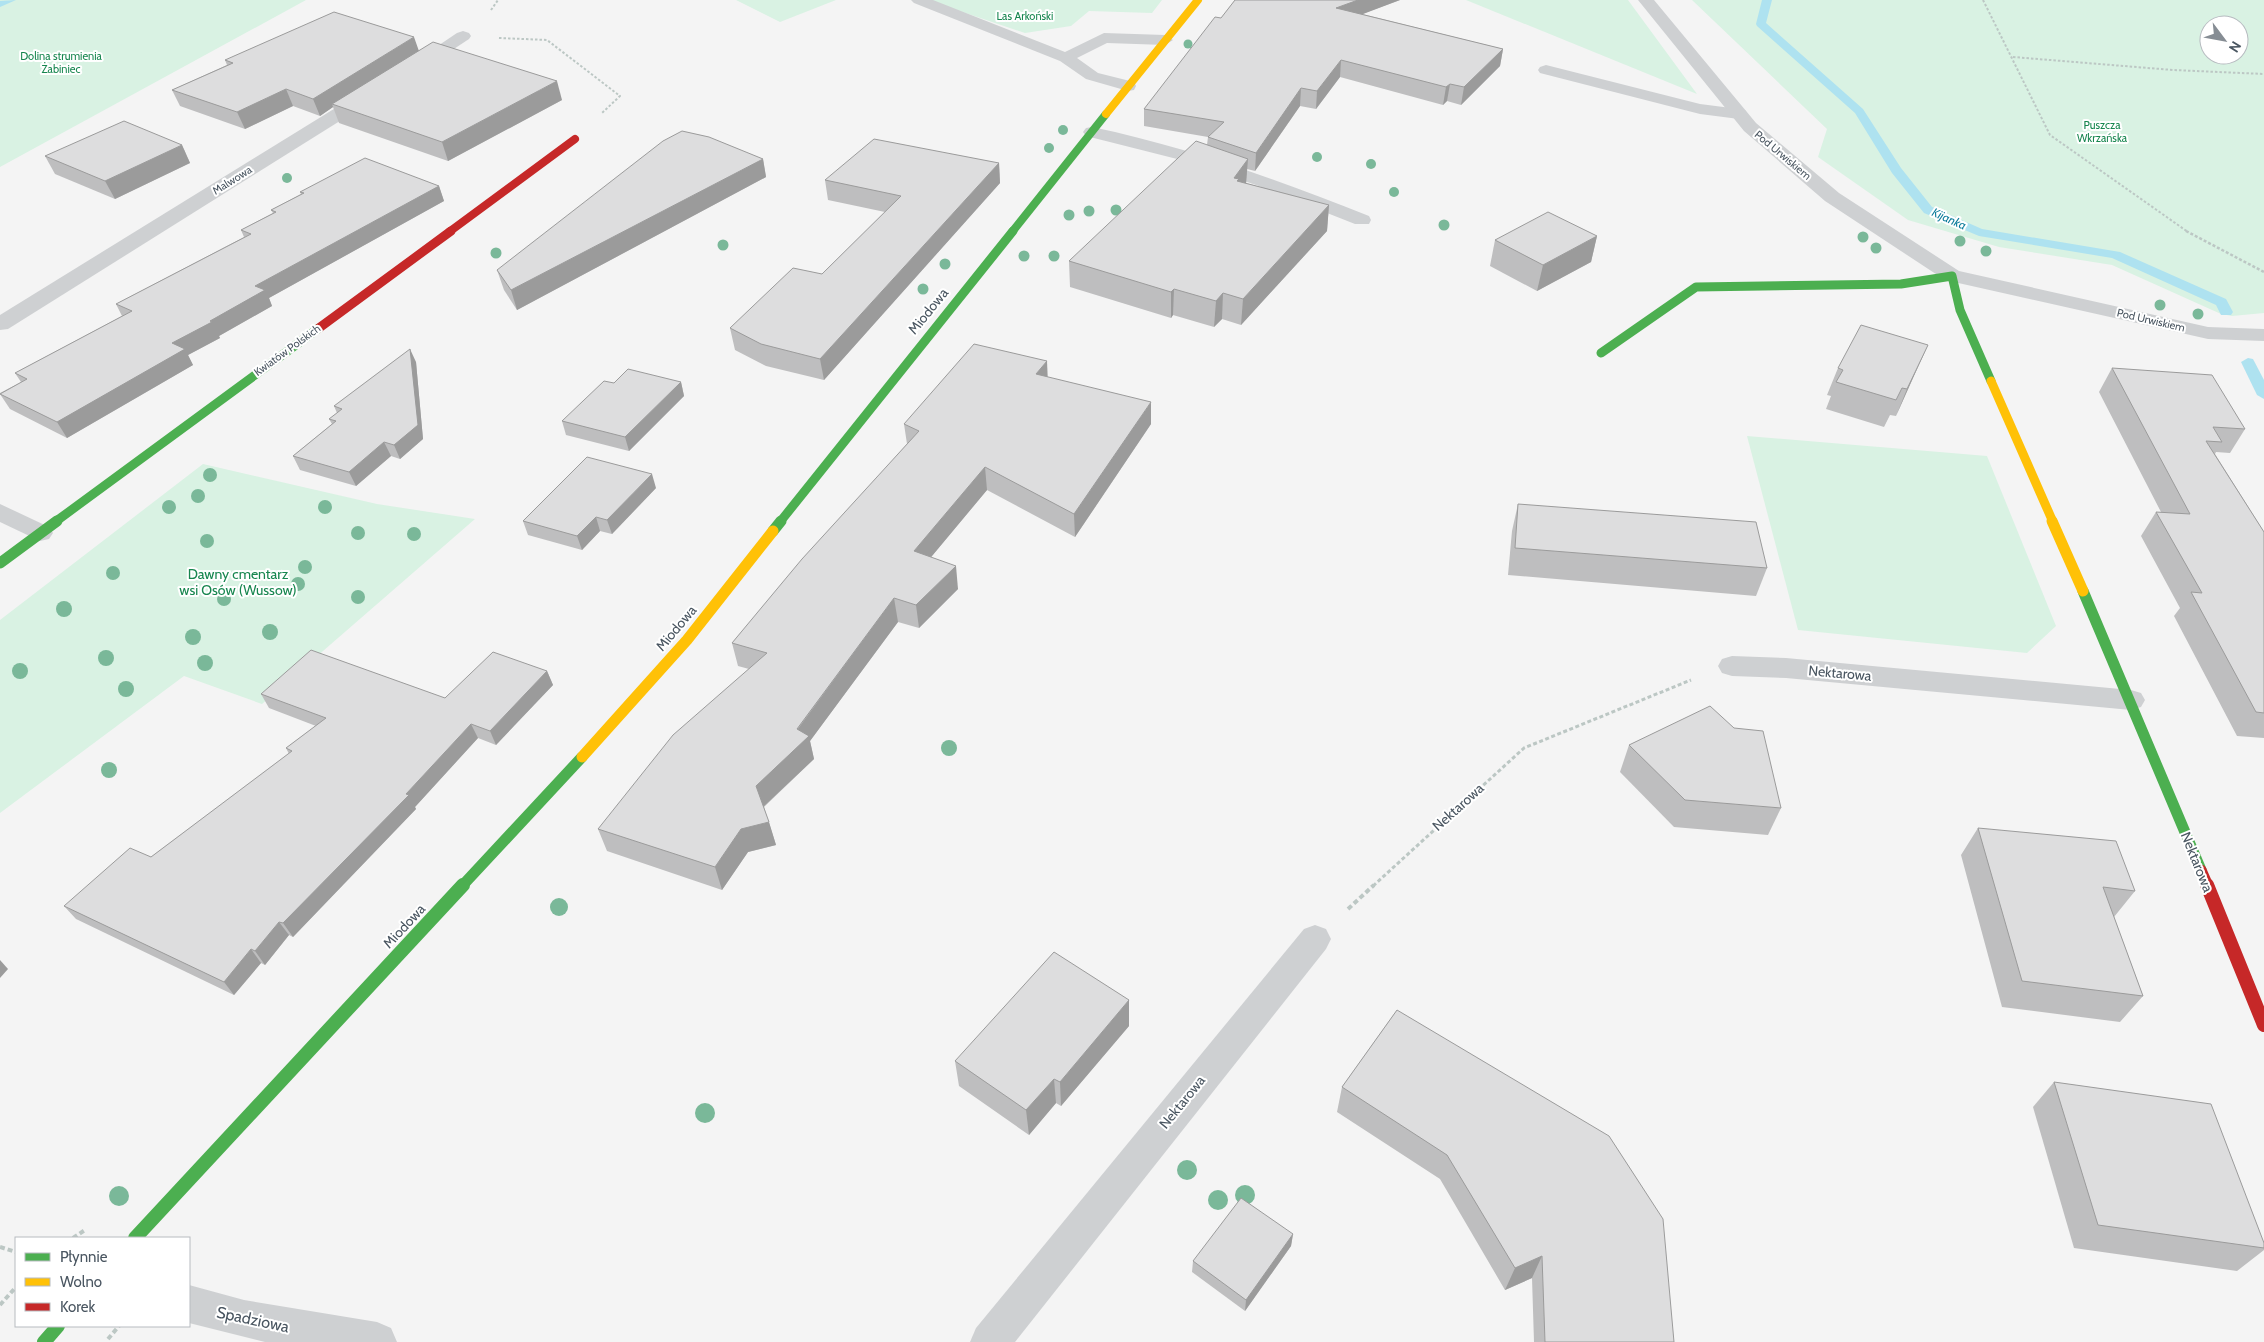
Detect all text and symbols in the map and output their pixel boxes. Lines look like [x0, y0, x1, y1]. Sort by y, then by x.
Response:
park label: Las Arkoński [997, 9, 1053, 23]
north arrow [2199, 15, 2249, 65]
text: N [2225, 38, 2245, 56]
park label: Dolina strumienia Żabiniec [20, 49, 103, 76]
park label: Puszcza Wkrzańska [2077, 118, 2128, 145]
street label: Pod Urwiskiem [1752, 127, 1814, 183]
street label: Malwowa [210, 162, 255, 198]
water label: Kijanka [1930, 204, 1969, 233]
street label: Miodowa [904, 284, 952, 338]
street label: Pod Urwiskiem [2116, 305, 2187, 335]
street label: Kwiatów Polskich [251, 321, 323, 379]
park label: Dawny cmentarz wsi Osów (Wussow) [179, 565, 297, 599]
street label: Miodowa [652, 601, 700, 655]
street label: Nektarowa [1808, 661, 1873, 685]
street label: Nektarowa [1428, 779, 1488, 835]
street label: Nektarowa [2177, 829, 2217, 895]
street label: Miodowa [379, 900, 429, 952]
street label: Nektarowa [1155, 1072, 1209, 1132]
legend [15, 1237, 190, 1327]
text: Płynnie [60, 1248, 108, 1266]
text: Wolno [60, 1273, 102, 1291]
text: Korek [60, 1298, 95, 1316]
street label: Spadziowa [215, 1303, 291, 1336]

